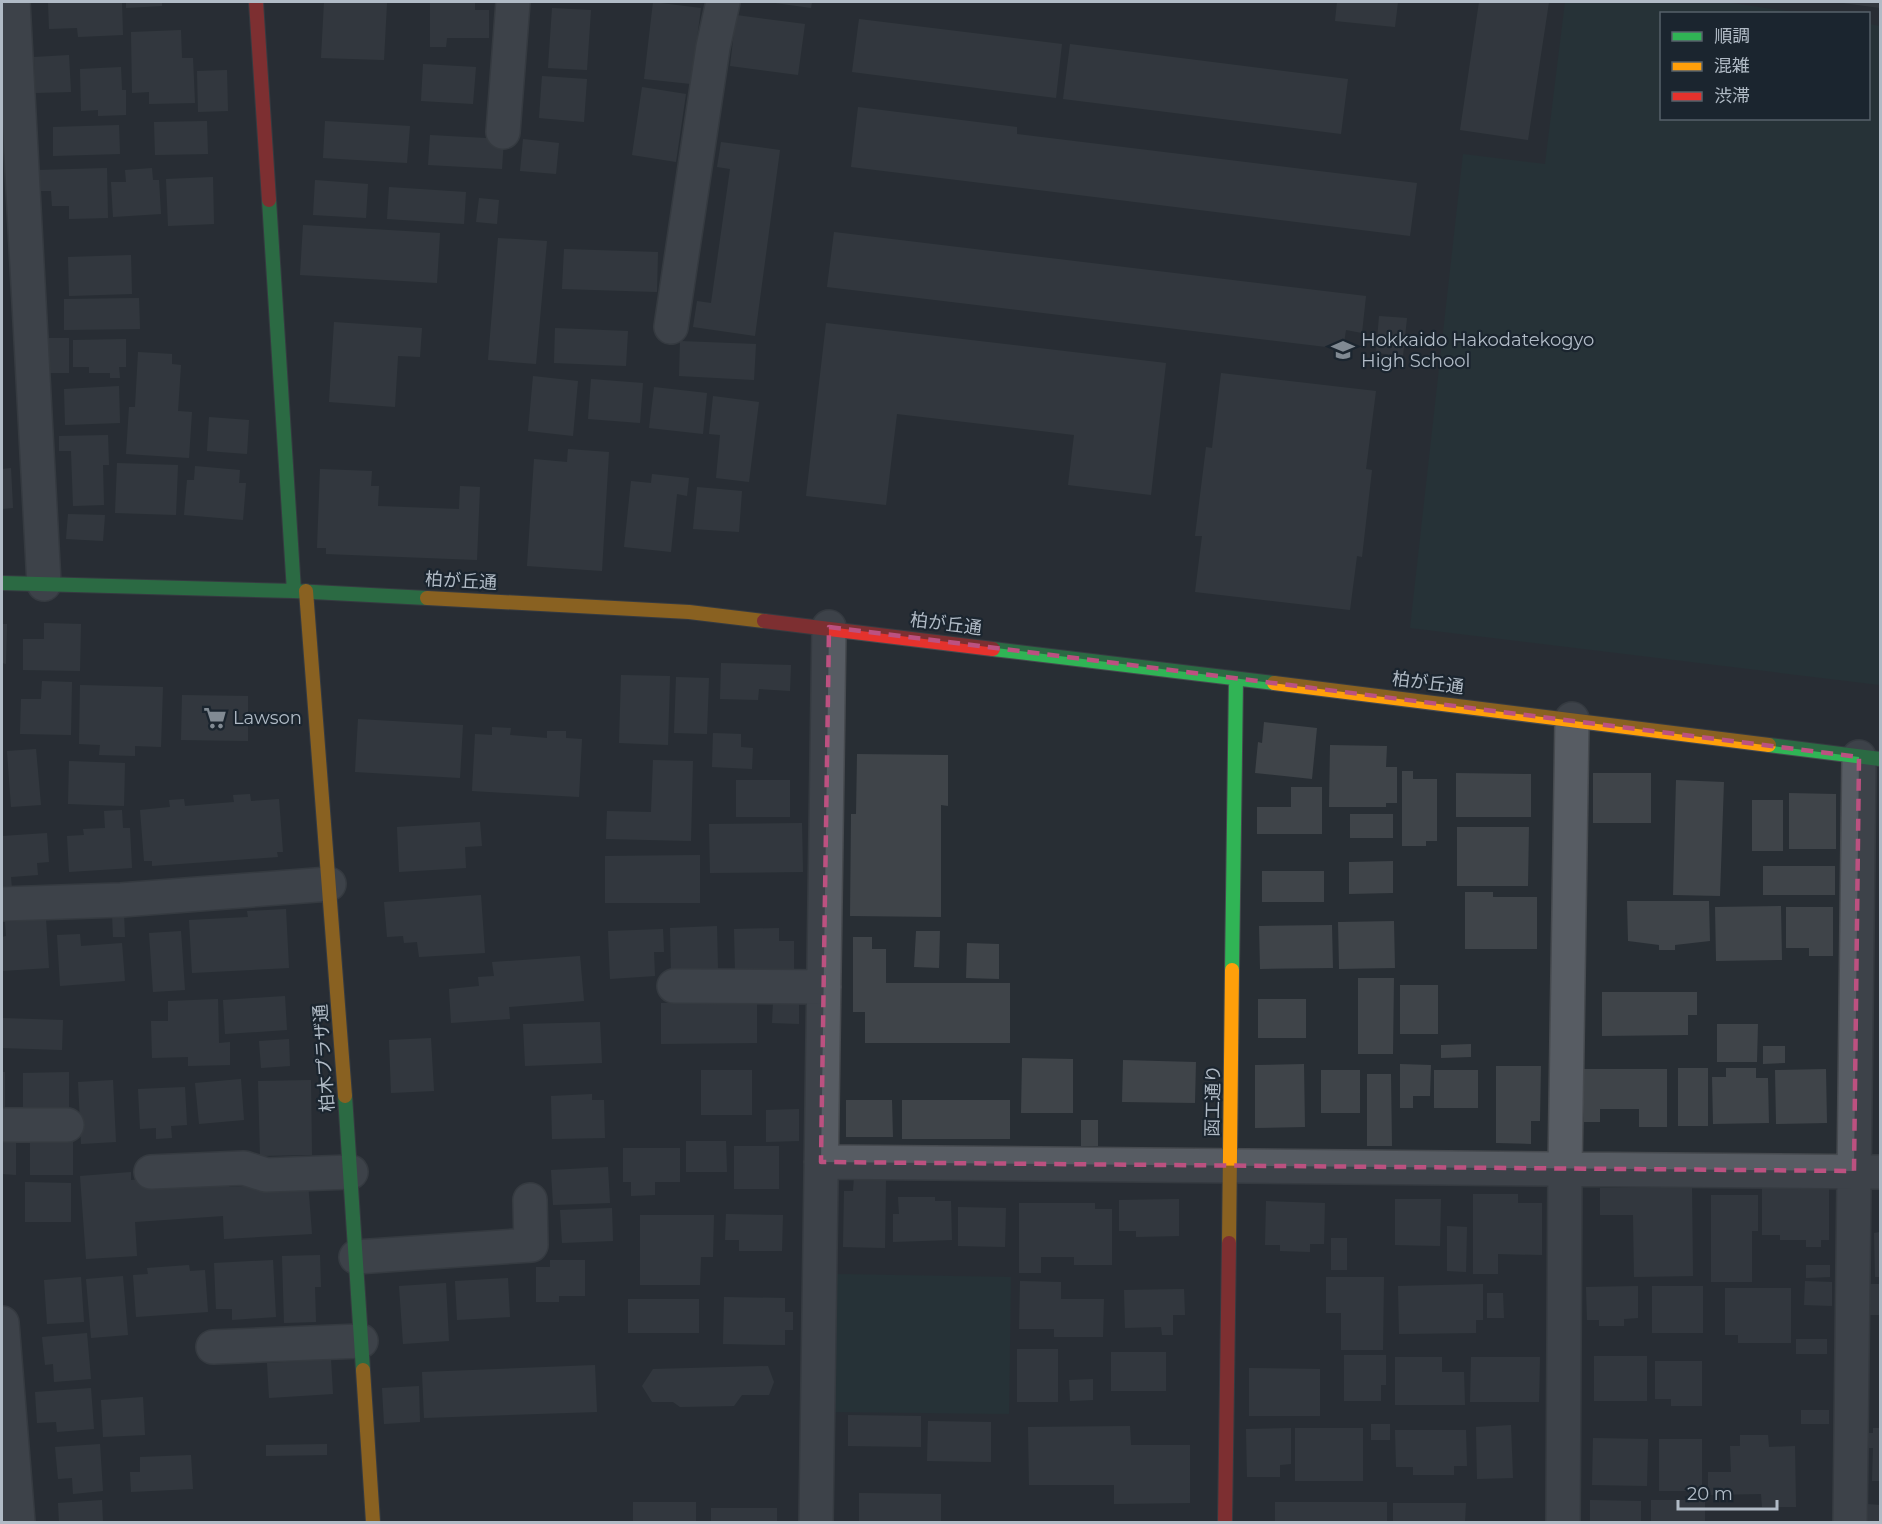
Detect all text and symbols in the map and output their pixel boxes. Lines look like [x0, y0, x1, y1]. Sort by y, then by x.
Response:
legend [1660, 12, 1870, 120]
text: 順調 [1714, 25, 1750, 47]
text: 混雑 [1714, 55, 1750, 77]
text: 渋滞 [1714, 85, 1750, 107]
place label: Hokkaido Hakodatekogyo High School [1361, 329, 1594, 372]
school or university icon: Hokkaido Hakodatekogyo High School [1330, 337, 1356, 363]
street label: 柏が丘通 [424, 568, 498, 594]
street label: 柏が丘通 [909, 609, 983, 639]
street label: 柏が丘通 [1391, 668, 1465, 698]
supermarket icon: Lawson [202, 705, 228, 731]
place label: Lawson [233, 707, 302, 729]
street label: 柏木プラザ通 [309, 1003, 339, 1113]
street label: 函工通り [1201, 1065, 1225, 1137]
scale bar [1678, 1473, 1777, 1511]
text: 20 m [1687, 1483, 1733, 1505]

